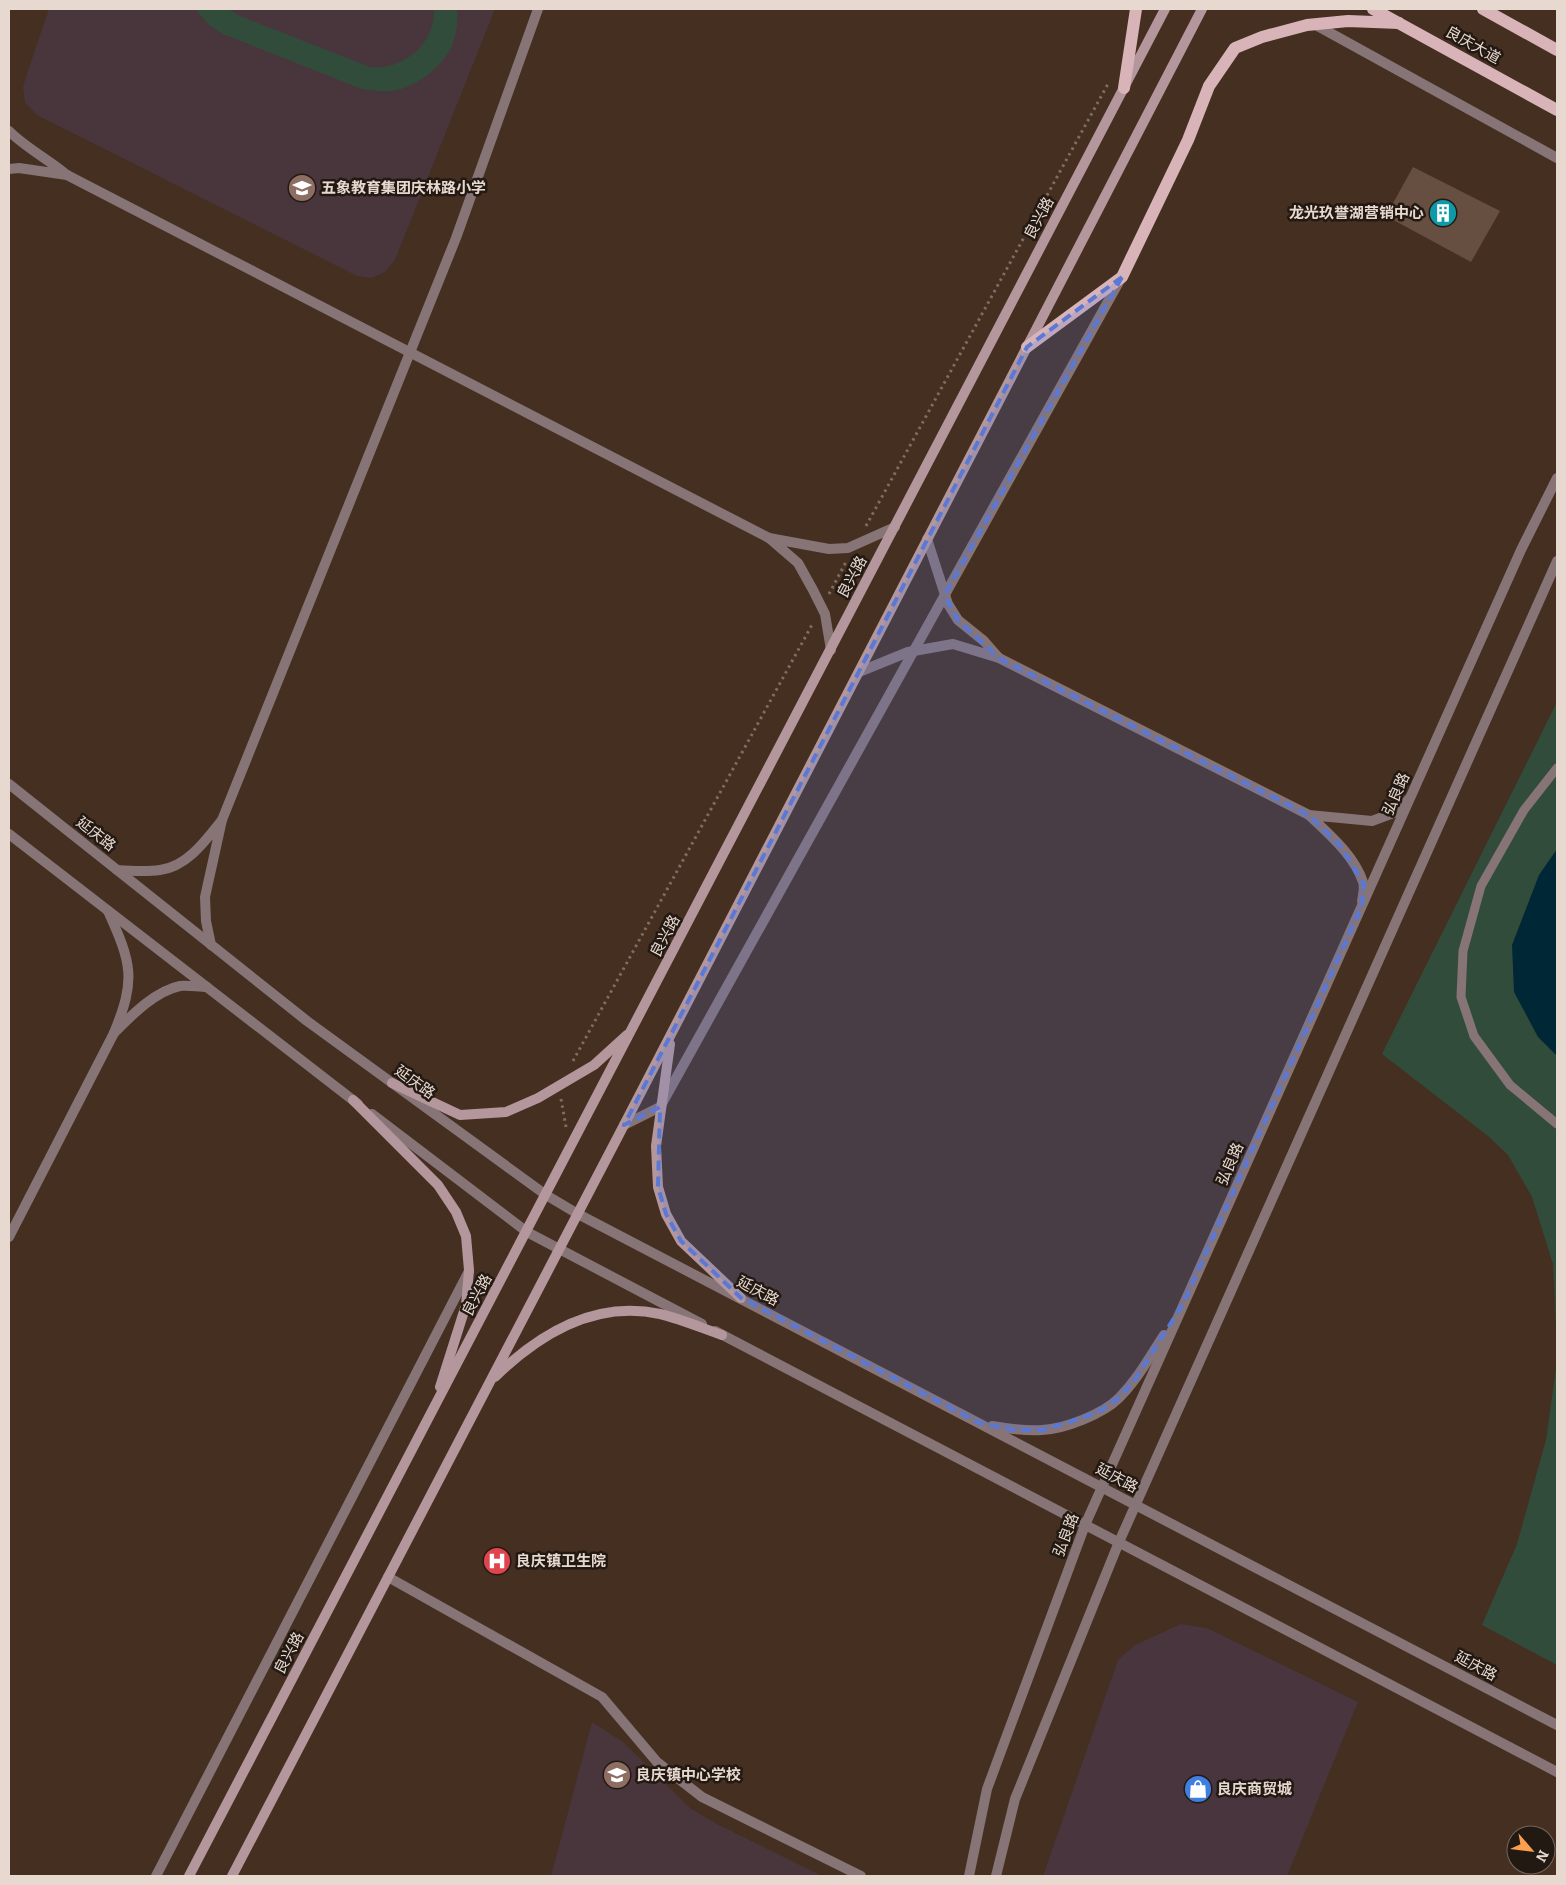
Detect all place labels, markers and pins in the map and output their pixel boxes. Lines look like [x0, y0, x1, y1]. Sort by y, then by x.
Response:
school or university icon: 五象教育集团庆林路小学 [287, 173, 317, 203]
place label: 五象教育集团庆林路小学 [321, 179, 486, 197]
building icon: 龙光玖誉湖营销中心 [1428, 198, 1458, 228]
place label: 龙光玖誉湖营销中心 [1289, 204, 1424, 222]
hospital icon: 良庆镇卫生院 [482, 1546, 512, 1576]
place label: 良庆镇卫生院 [516, 1552, 606, 1570]
school or university icon: 良庆镇中心学校 [602, 1760, 632, 1790]
place label: 良庆镇中心学校 [636, 1766, 741, 1784]
shop icon: 良庆商贸城 [1183, 1774, 1213, 1804]
place label: 良庆商贸城 [1217, 1780, 1292, 1798]

